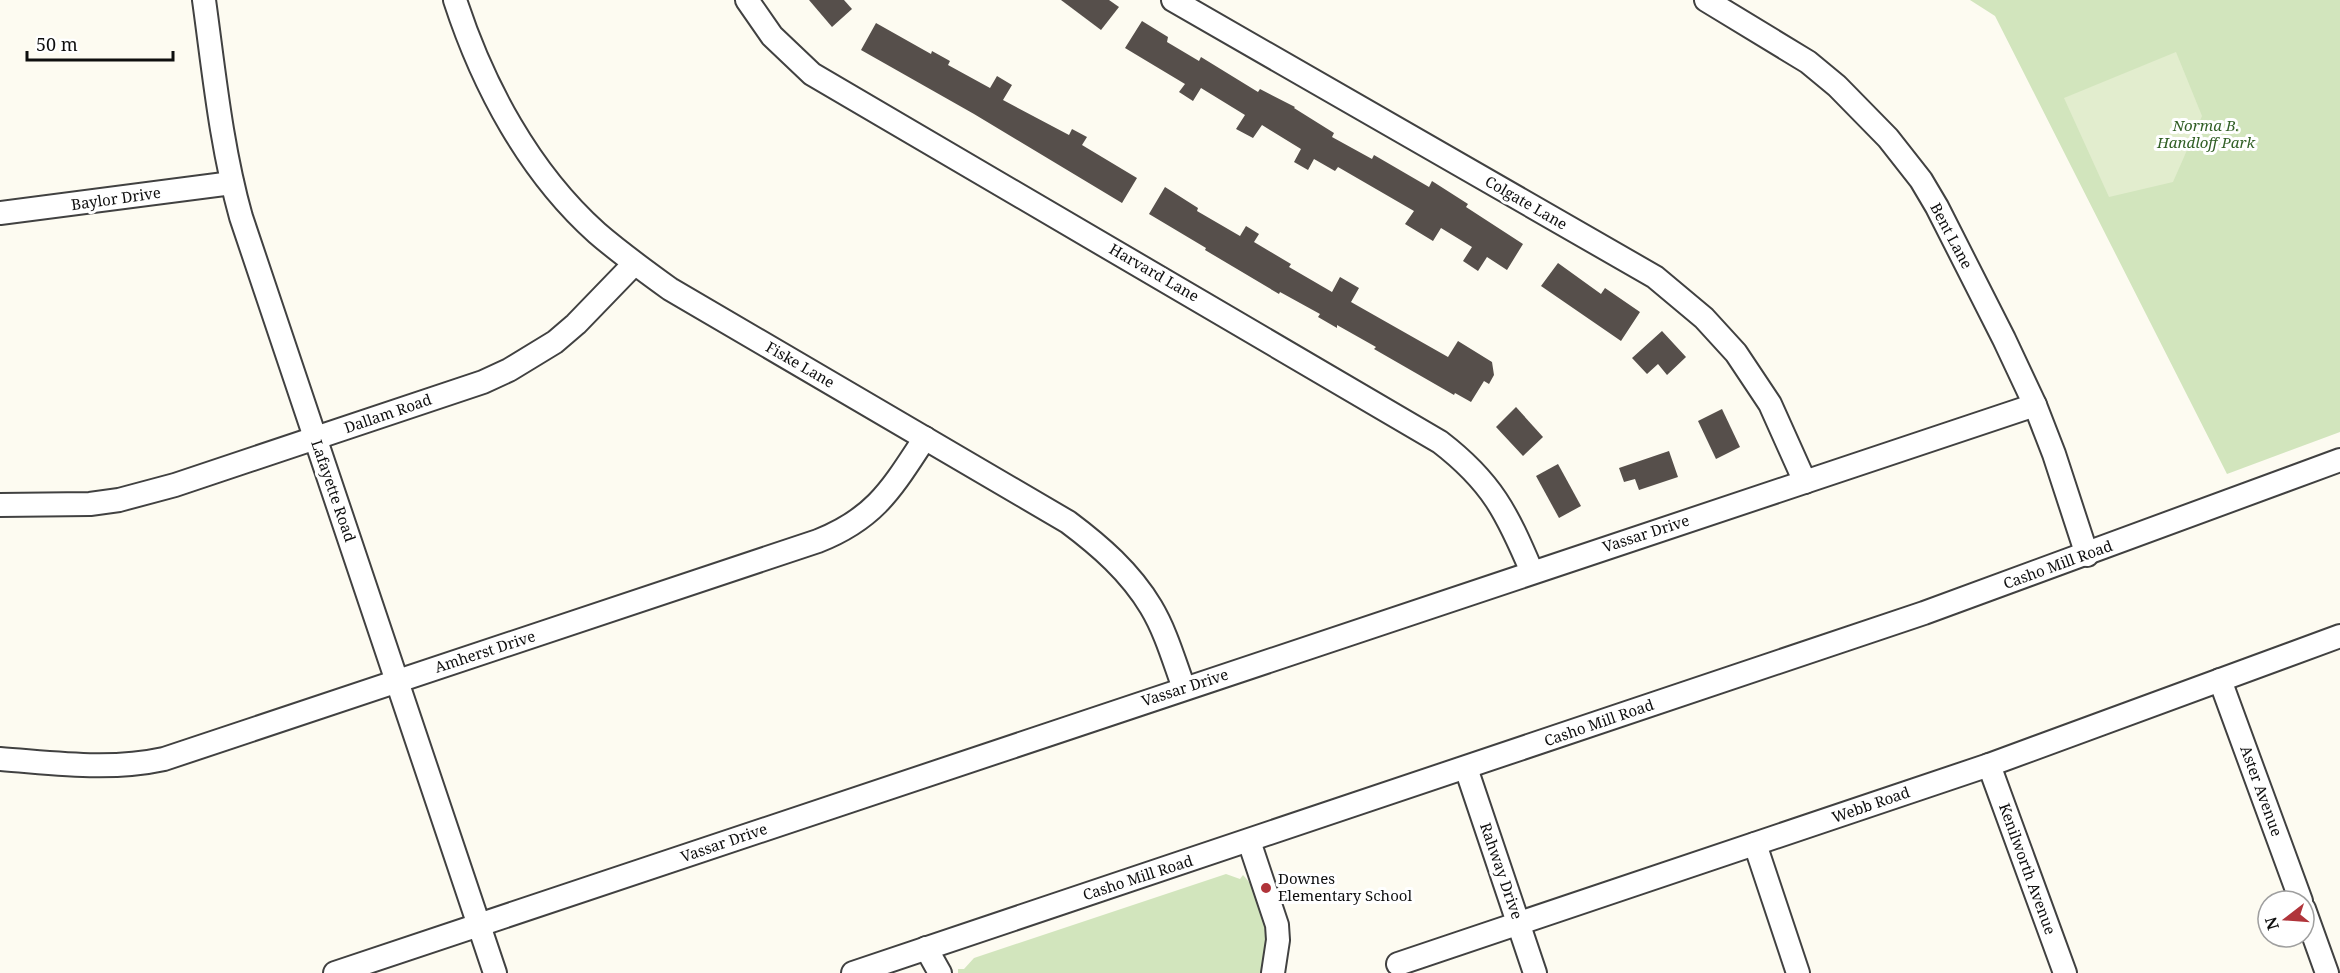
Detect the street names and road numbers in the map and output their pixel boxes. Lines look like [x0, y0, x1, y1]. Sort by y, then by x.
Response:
street label: Colgate Lane [1482, 171, 1571, 234]
street label: Baylor Drive [70, 182, 162, 214]
street label: Bent Lane [1926, 199, 1978, 272]
street label: Harvard Lane [1106, 238, 1203, 306]
street label: Fiske Lane [762, 336, 839, 392]
street label: Dallam Road [341, 389, 434, 437]
street label: Lafayette Road [307, 437, 361, 544]
street label: Vassar Drive [1600, 510, 1692, 556]
street label: Casho Mill Road [2000, 535, 2115, 593]
street label: Amherst Drive [432, 625, 538, 677]
street label: Vassar Drive [1139, 664, 1231, 710]
street label: Casho Mill Road [1541, 694, 1656, 750]
street label: Aster Avenue [2236, 742, 2288, 839]
street label: Webb Road [1829, 781, 1912, 827]
street label: Kenilworth Avenue [1995, 800, 2061, 937]
street label: Vassar Drive [678, 818, 770, 866]
street label: Rahway Drive [1476, 820, 1528, 922]
street label: Casho Mill Road [1080, 850, 1195, 904]

